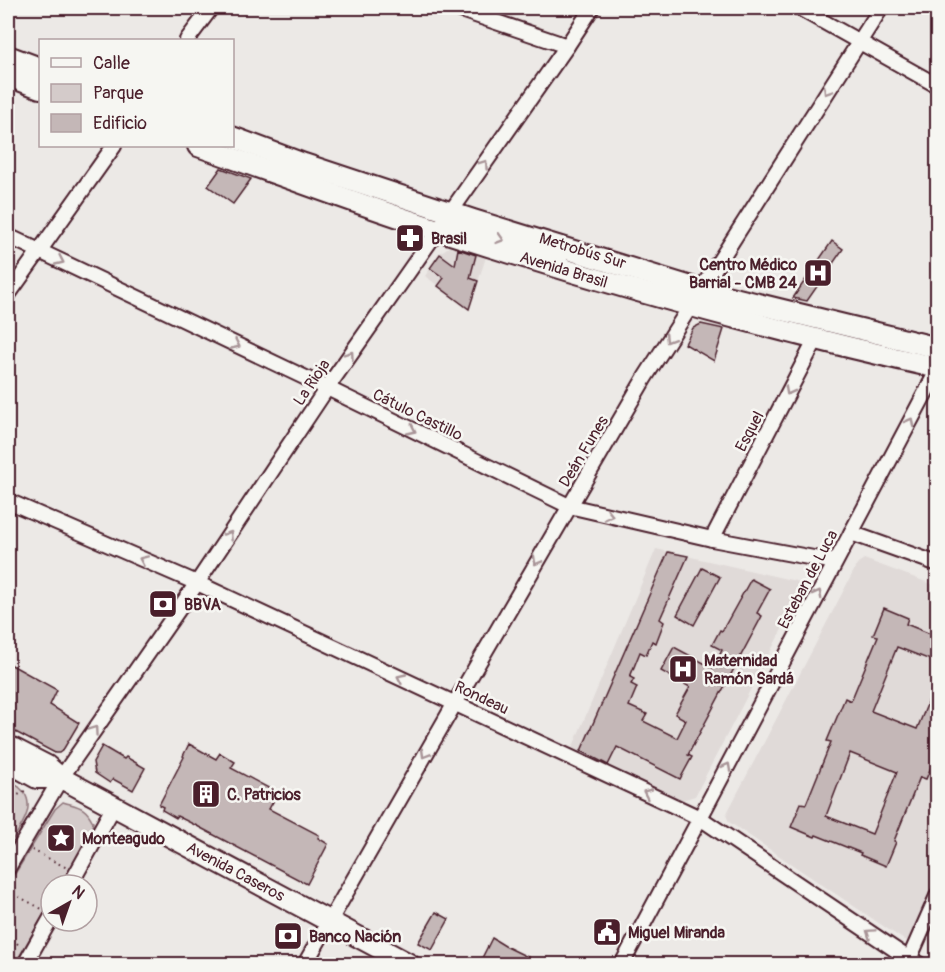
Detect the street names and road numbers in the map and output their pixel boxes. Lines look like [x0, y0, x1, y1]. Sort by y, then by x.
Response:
street label: Metrobús Sur [537, 228, 629, 274]
street label: Avenida Brasil [517, 247, 610, 293]
street label: La Rioja [289, 356, 335, 410]
street label: Cátulo Castillo [369, 384, 466, 445]
street label: Esquel [731, 408, 769, 455]
street label: Deán Funes [555, 412, 613, 491]
street label: Esteban de Luca [773, 527, 842, 632]
street label: Rondeau [451, 677, 512, 719]
street label: Avenida Caseros [183, 838, 288, 906]

